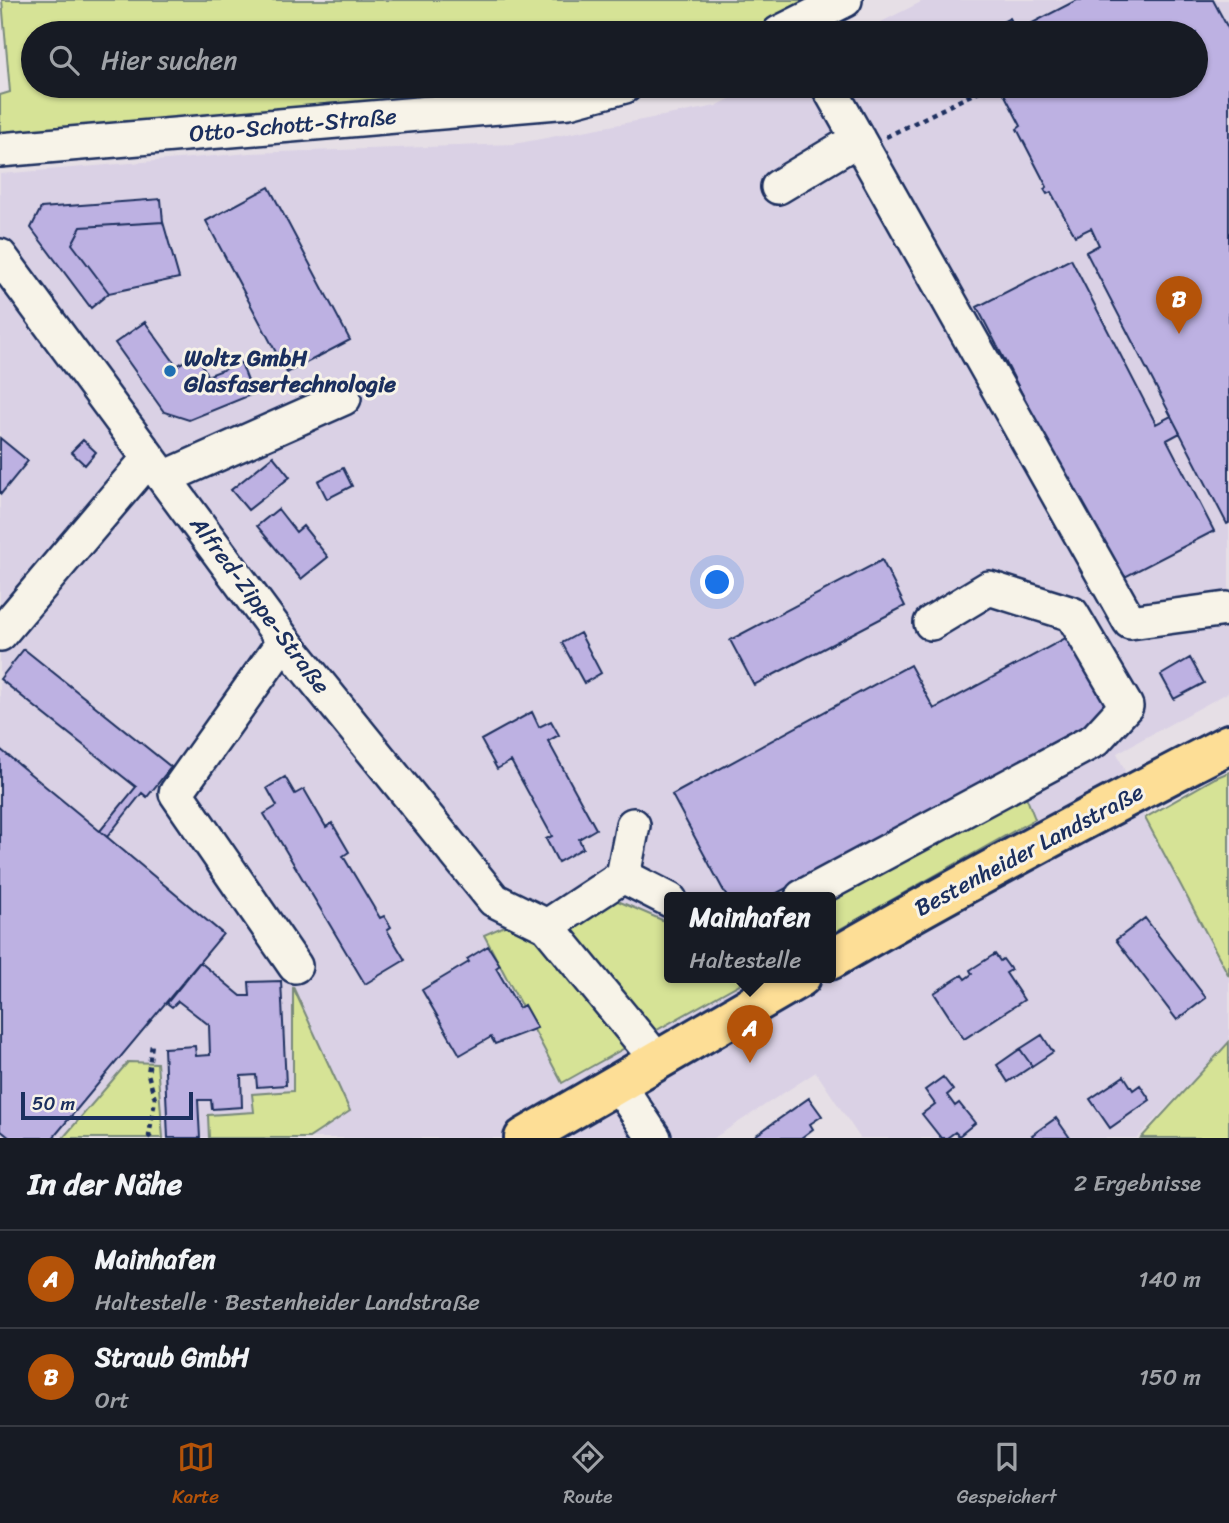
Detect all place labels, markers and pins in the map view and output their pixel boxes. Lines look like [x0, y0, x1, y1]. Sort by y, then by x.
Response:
pin: B [1156, 276, 1202, 334]
place label: Woltz GmbH Glasfasertechnologie [183, 338, 396, 405]
marker: Woltz GmbH Glasfasertechnologie [162, 363, 178, 379]
pin: A [727, 1005, 773, 1063]

